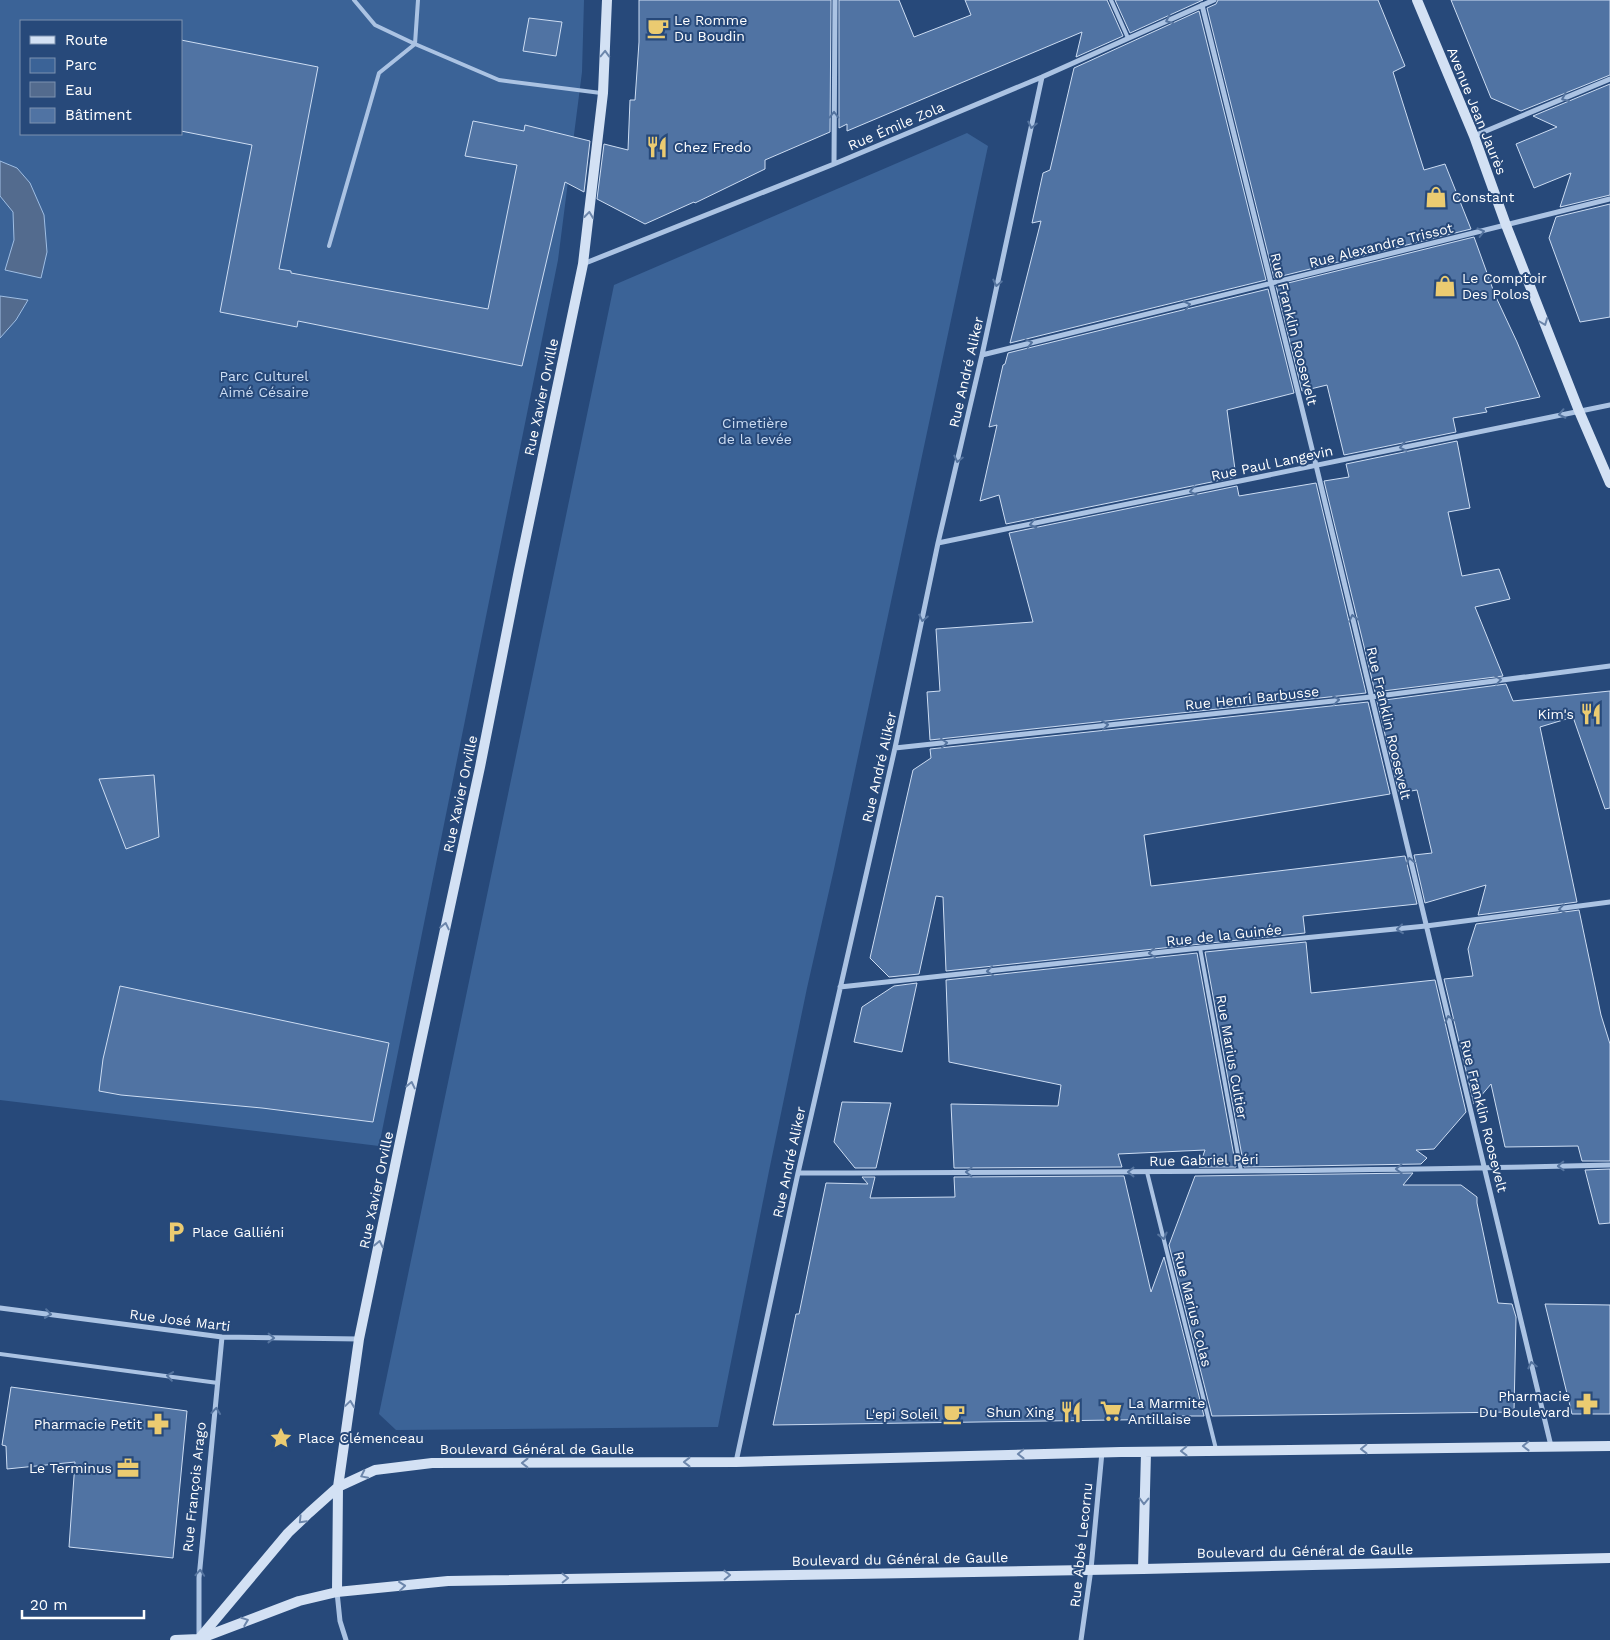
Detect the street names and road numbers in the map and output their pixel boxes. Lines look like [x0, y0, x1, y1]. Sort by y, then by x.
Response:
street label: Avenue Jean Jaurès [1444, 45, 1510, 177]
street label: Rue Émile Zola [846, 99, 947, 153]
street label: Rue Alexandre Trissot [1307, 219, 1455, 271]
street label: Rue Franklin Roosevelt [1267, 251, 1321, 407]
street label: Rue André Aliker [945, 315, 987, 429]
street label: Rue Xavier Orville [521, 337, 561, 457]
street label: Rue Paul Langevin [1210, 442, 1334, 484]
street label: Rue Franklin Roosevelt [1364, 645, 1414, 801]
street label: Rue Henri Barbusse [1184, 683, 1320, 713]
street label: Rue André Aliker [858, 710, 900, 824]
street label: Rue Xavier Orville [440, 734, 480, 854]
street label: Rue de la Guinée [1165, 921, 1283, 949]
street label: Rue Marius Cultier [1213, 993, 1251, 1121]
street label: Rue Franklin Roosevelt [1457, 1038, 1511, 1194]
street label: Rue André Aliker [769, 1105, 809, 1219]
street label: Rue Xavier Orville [356, 1130, 396, 1250]
street label: Rue Gabriel Péri [1149, 1151, 1259, 1169]
street label: Rue Marius Colas [1171, 1250, 1215, 1368]
street label: Rue José Marti [129, 1306, 231, 1334]
street label: Rue François Arago [179, 1421, 209, 1553]
street label: Boulevard Général de Gaulle [440, 1441, 634, 1457]
street label: Rue Abbé Lecornu [1066, 1482, 1096, 1608]
street label: Boulevard du Général de Gaulle [1197, 1541, 1413, 1561]
street label: Boulevard du Général de Gaulle [792, 1549, 1008, 1569]

